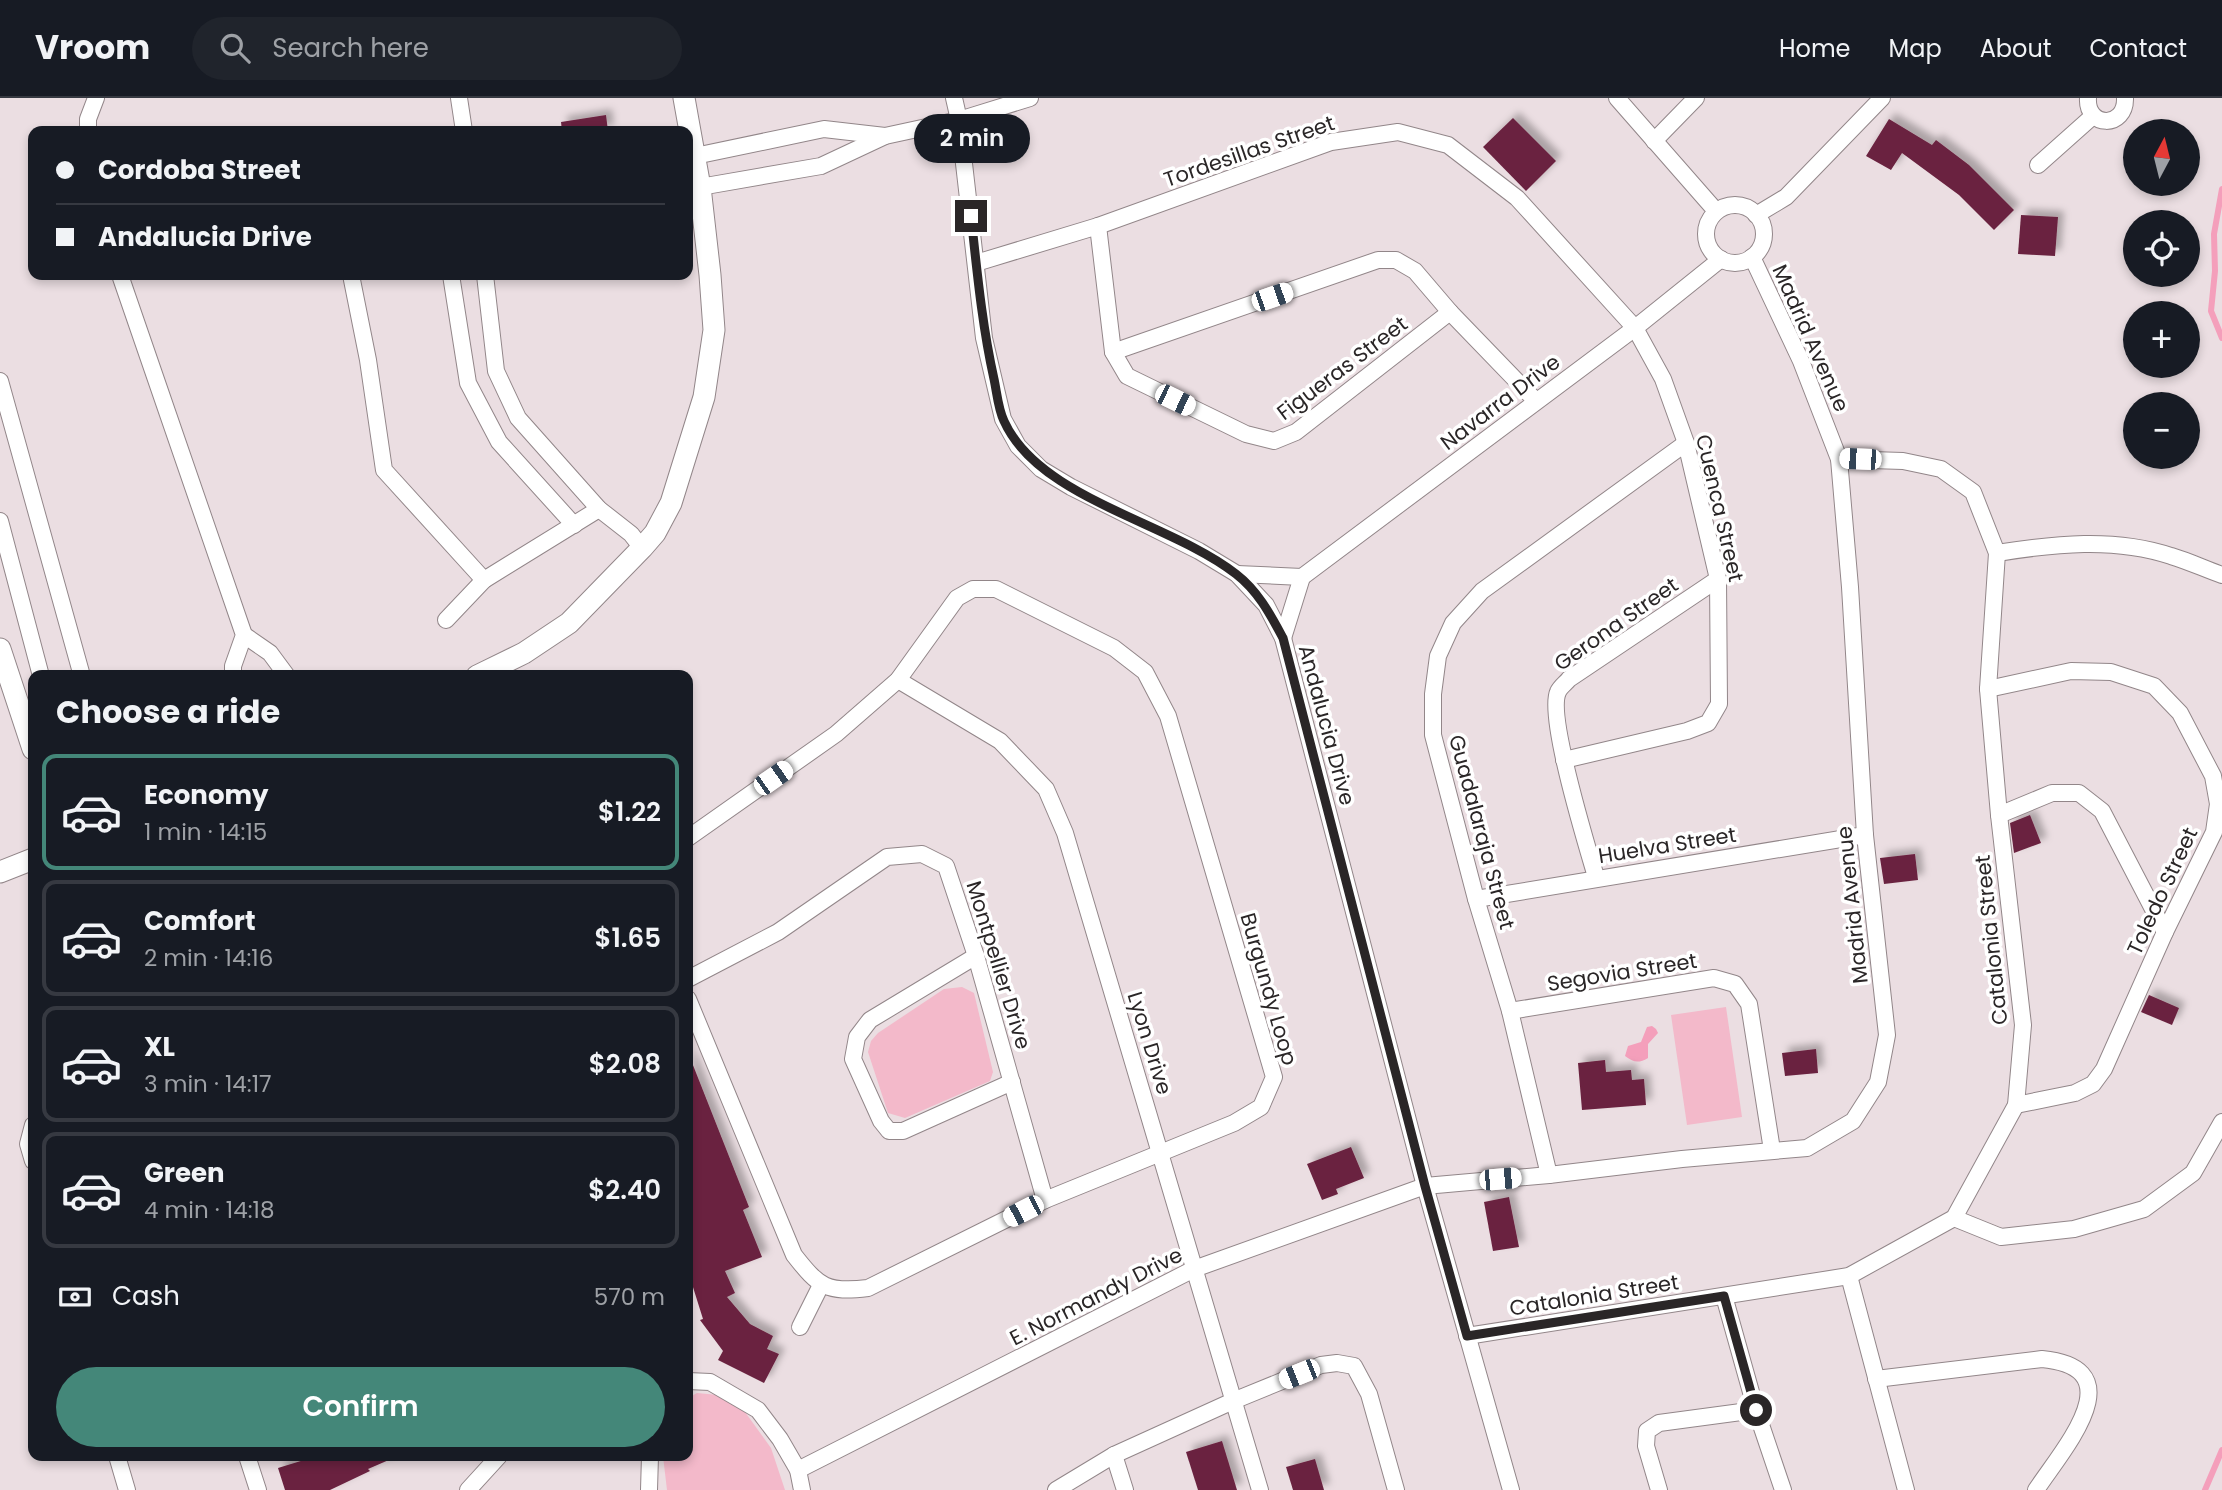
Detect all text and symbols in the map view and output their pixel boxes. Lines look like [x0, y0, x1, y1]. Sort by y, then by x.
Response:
search box [192, 17, 682, 80]
text: Vroom [35, 24, 150, 71]
icon: search [216, 29, 254, 67]
text: Search here [272, 30, 429, 66]
text: Home [1779, 32, 1851, 65]
text: Map [1889, 32, 1942, 65]
text: About [1980, 32, 2051, 65]
text: Contact [2089, 32, 2187, 65]
street label: Tordesillas Street [1160, 108, 1338, 194]
callout: 2 min [913, 115, 1029, 164]
north arrow [2123, 119, 2200, 196]
map controls [2123, 119, 2200, 469]
text: 2 min [940, 122, 1004, 154]
text: Cordoba Street [98, 152, 301, 188]
route end [955, 200, 987, 232]
button: locate [2123, 210, 2200, 287]
text: Andalucia Drive [98, 219, 312, 255]
street label: Madrid Avenue [1766, 260, 1856, 416]
car [1249, 280, 1296, 314]
button: + [2123, 301, 2200, 378]
street label: Figueras Street [1271, 309, 1413, 427]
street label: Navarra Drive [1434, 347, 1566, 457]
car [1152, 381, 1199, 419]
button: − [2123, 392, 2200, 469]
street label: Cuenca Street [1689, 432, 1751, 584]
car [1839, 448, 1882, 470]
street label: Gerona Street [1548, 570, 1684, 678]
street label: Andalucia Drive [1292, 642, 1362, 808]
text: Choose a ride [56, 689, 280, 734]
street label: Guadalaraja Street [1442, 732, 1522, 932]
car [750, 757, 797, 799]
text: Economy [144, 777, 268, 813]
icon: car [60, 781, 123, 844]
text: $1.22 [598, 794, 661, 830]
text: 1 min · 14:15 [144, 816, 267, 848]
street label: Huelva Street [1596, 820, 1738, 870]
street label: Toledo Street [2120, 822, 2204, 960]
street label: Madrid Avenue [1829, 825, 1875, 985]
street label: Catalonia Street [1968, 854, 2014, 1026]
street label: Montpellier Drive [960, 877, 1038, 1053]
text: Comfort [144, 903, 256, 939]
icon: car [60, 907, 123, 970]
street label: Burgundy Loop [1233, 910, 1305, 1068]
text: $1.65 [594, 920, 661, 956]
text: 2 min · 14:16 [144, 942, 273, 974]
street label: Segovia Street [1545, 946, 1699, 998]
street label: Lyon Drive [1121, 988, 1179, 1098]
text: XL [144, 1029, 175, 1065]
icon: car [60, 1033, 123, 1096]
text: $2.08 [589, 1046, 661, 1082]
text: 3 min · 14:17 [144, 1068, 272, 1100]
text: Green [144, 1155, 225, 1191]
icon: car [60, 1159, 123, 1222]
car [1479, 1167, 1522, 1191]
text: $2.40 [588, 1172, 661, 1208]
car [1000, 1192, 1047, 1230]
text: 4 min · 14:18 [144, 1194, 274, 1226]
street label: E. Normandy Drive [1005, 1240, 1187, 1352]
street label: Catalonia Street [1507, 1267, 1681, 1323]
icon: cash [56, 1278, 94, 1316]
text: Cash [112, 1278, 180, 1314]
text: 570 m [594, 1281, 665, 1313]
car [1276, 1356, 1323, 1392]
button: Confirm [56, 1367, 665, 1447]
route start [1740, 1394, 1772, 1426]

